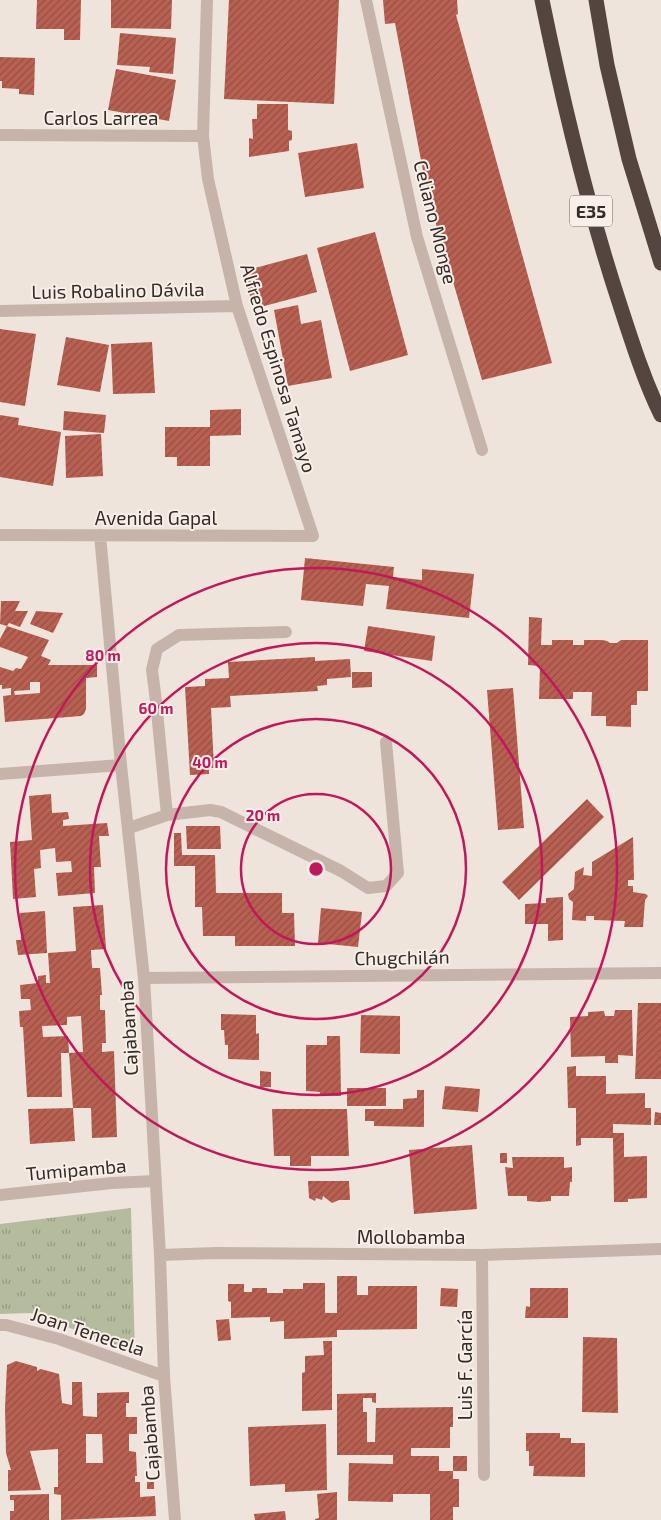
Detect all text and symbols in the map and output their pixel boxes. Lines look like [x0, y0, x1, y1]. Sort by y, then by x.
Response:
street label: Carlos Larrea [43, 106, 159, 129]
street label: Celiano Monge [409, 158, 463, 286]
road number: E35 [570, 196, 612, 227]
street label: Alfredo Espinosa Tamayo [236, 261, 322, 475]
street label: Luis Robalino Dávila [31, 277, 205, 303]
street label: Avenida Gapal [95, 506, 218, 529]
text: 80 m [85, 646, 121, 664]
text: 60 m [139, 699, 173, 717]
text: 40 m [192, 753, 228, 771]
text: 20 m [246, 806, 280, 824]
centre of rings [307, 860, 325, 878]
street label: Chugchilán [354, 945, 450, 969]
street label: Cajabamba [114, 980, 142, 1076]
street label: Tumipamba [25, 1153, 127, 1185]
street label: Mollobamba [357, 1225, 465, 1248]
street label: Joan Tenecela [28, 1302, 148, 1360]
street label: Luis F. García [453, 1310, 476, 1420]
street label: Cajabamba [134, 1385, 164, 1481]

